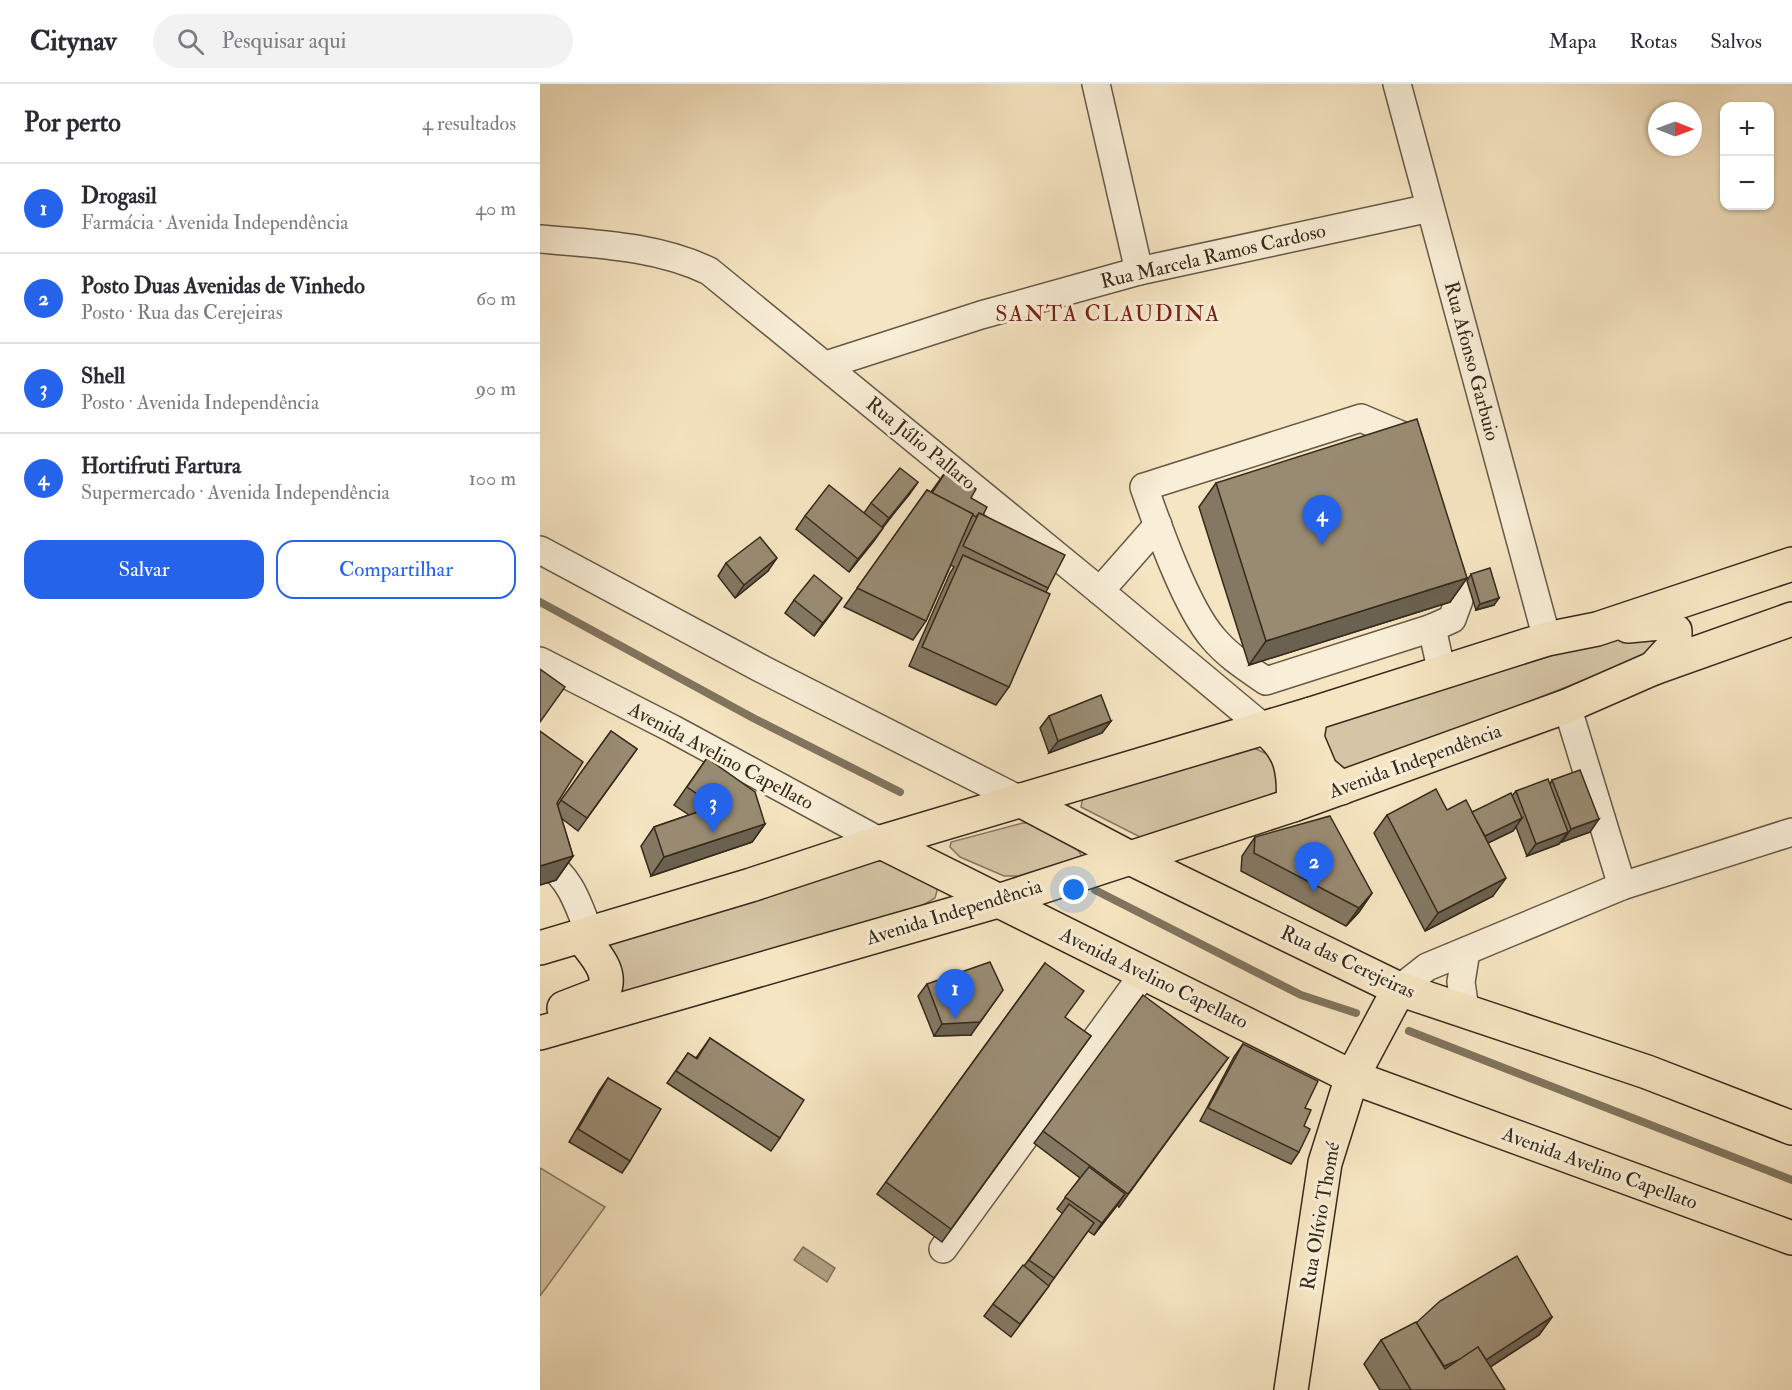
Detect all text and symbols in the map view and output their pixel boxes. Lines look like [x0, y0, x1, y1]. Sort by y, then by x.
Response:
search box [153, 14, 573, 68]
text: Citynav [30, 24, 117, 59]
icon: search [174, 25, 207, 58]
text: Pesquisar aqui [222, 27, 346, 55]
text: Mapa [1549, 28, 1597, 55]
text: Rotas [1630, 28, 1677, 55]
text: Salvos [1710, 28, 1762, 55]
north arrow [1648, 102, 1702, 156]
map controls [1720, 102, 1774, 210]
button: + [1720, 102, 1774, 156]
text: Por perto [24, 107, 121, 139]
text: 4 resultados [422, 111, 516, 136]
button: − [1720, 156, 1774, 210]
text: Drogasil [81, 182, 157, 210]
text: 1 [40, 196, 47, 221]
text: 40 m [475, 196, 516, 221]
text: Farmácia · Avenida Independência [81, 210, 349, 235]
street label: Rua Marcela Ramos Cardoso [1098, 218, 1328, 294]
text: Posto Duas Avenidas de Vinhedo [81, 272, 365, 300]
street label: Rua Afonso Garbuio [1439, 279, 1505, 443]
text: 2 [38, 286, 49, 311]
text: 60 m [476, 286, 516, 311]
text: Posto · Rua das Cerejeiras [81, 300, 283, 325]
district label: SANTA CLAUDINA [995, 300, 1221, 328]
text: Shell [81, 362, 125, 390]
text: 3 [40, 376, 47, 401]
text: 90 m [476, 376, 516, 401]
text: Posto · Avenida Independência [81, 390, 319, 415]
street label: Rua Júlio Pallaro [861, 391, 981, 495]
text: Hortifruti Fartura [81, 452, 241, 480]
text: 4 [38, 466, 49, 491]
text: 100 m [469, 466, 516, 491]
text: Supermercado · Avenida Independência [81, 480, 390, 505]
pin: 4 [1302, 496, 1342, 545]
button: Salvar [24, 540, 264, 599]
button: Compartilhar [276, 540, 516, 599]
street label: Avenida Avelino Capellato [623, 696, 818, 816]
street label: Avenida Independência [1324, 718, 1506, 805]
pin: 3 [694, 784, 732, 833]
pin: 2 [1294, 842, 1334, 892]
street label: Avenida Independência [862, 873, 1046, 952]
your location [1059, 875, 1088, 904]
street label: Rua das Cerejeiras [1277, 920, 1419, 1004]
street label: Avenida Avelino Capellato [1055, 921, 1252, 1035]
pin: 1 [936, 970, 974, 1019]
street label: Avenida Avelino Capellato [1498, 1121, 1701, 1216]
street label: Rua Olívio Thomé [1295, 1139, 1345, 1292]

